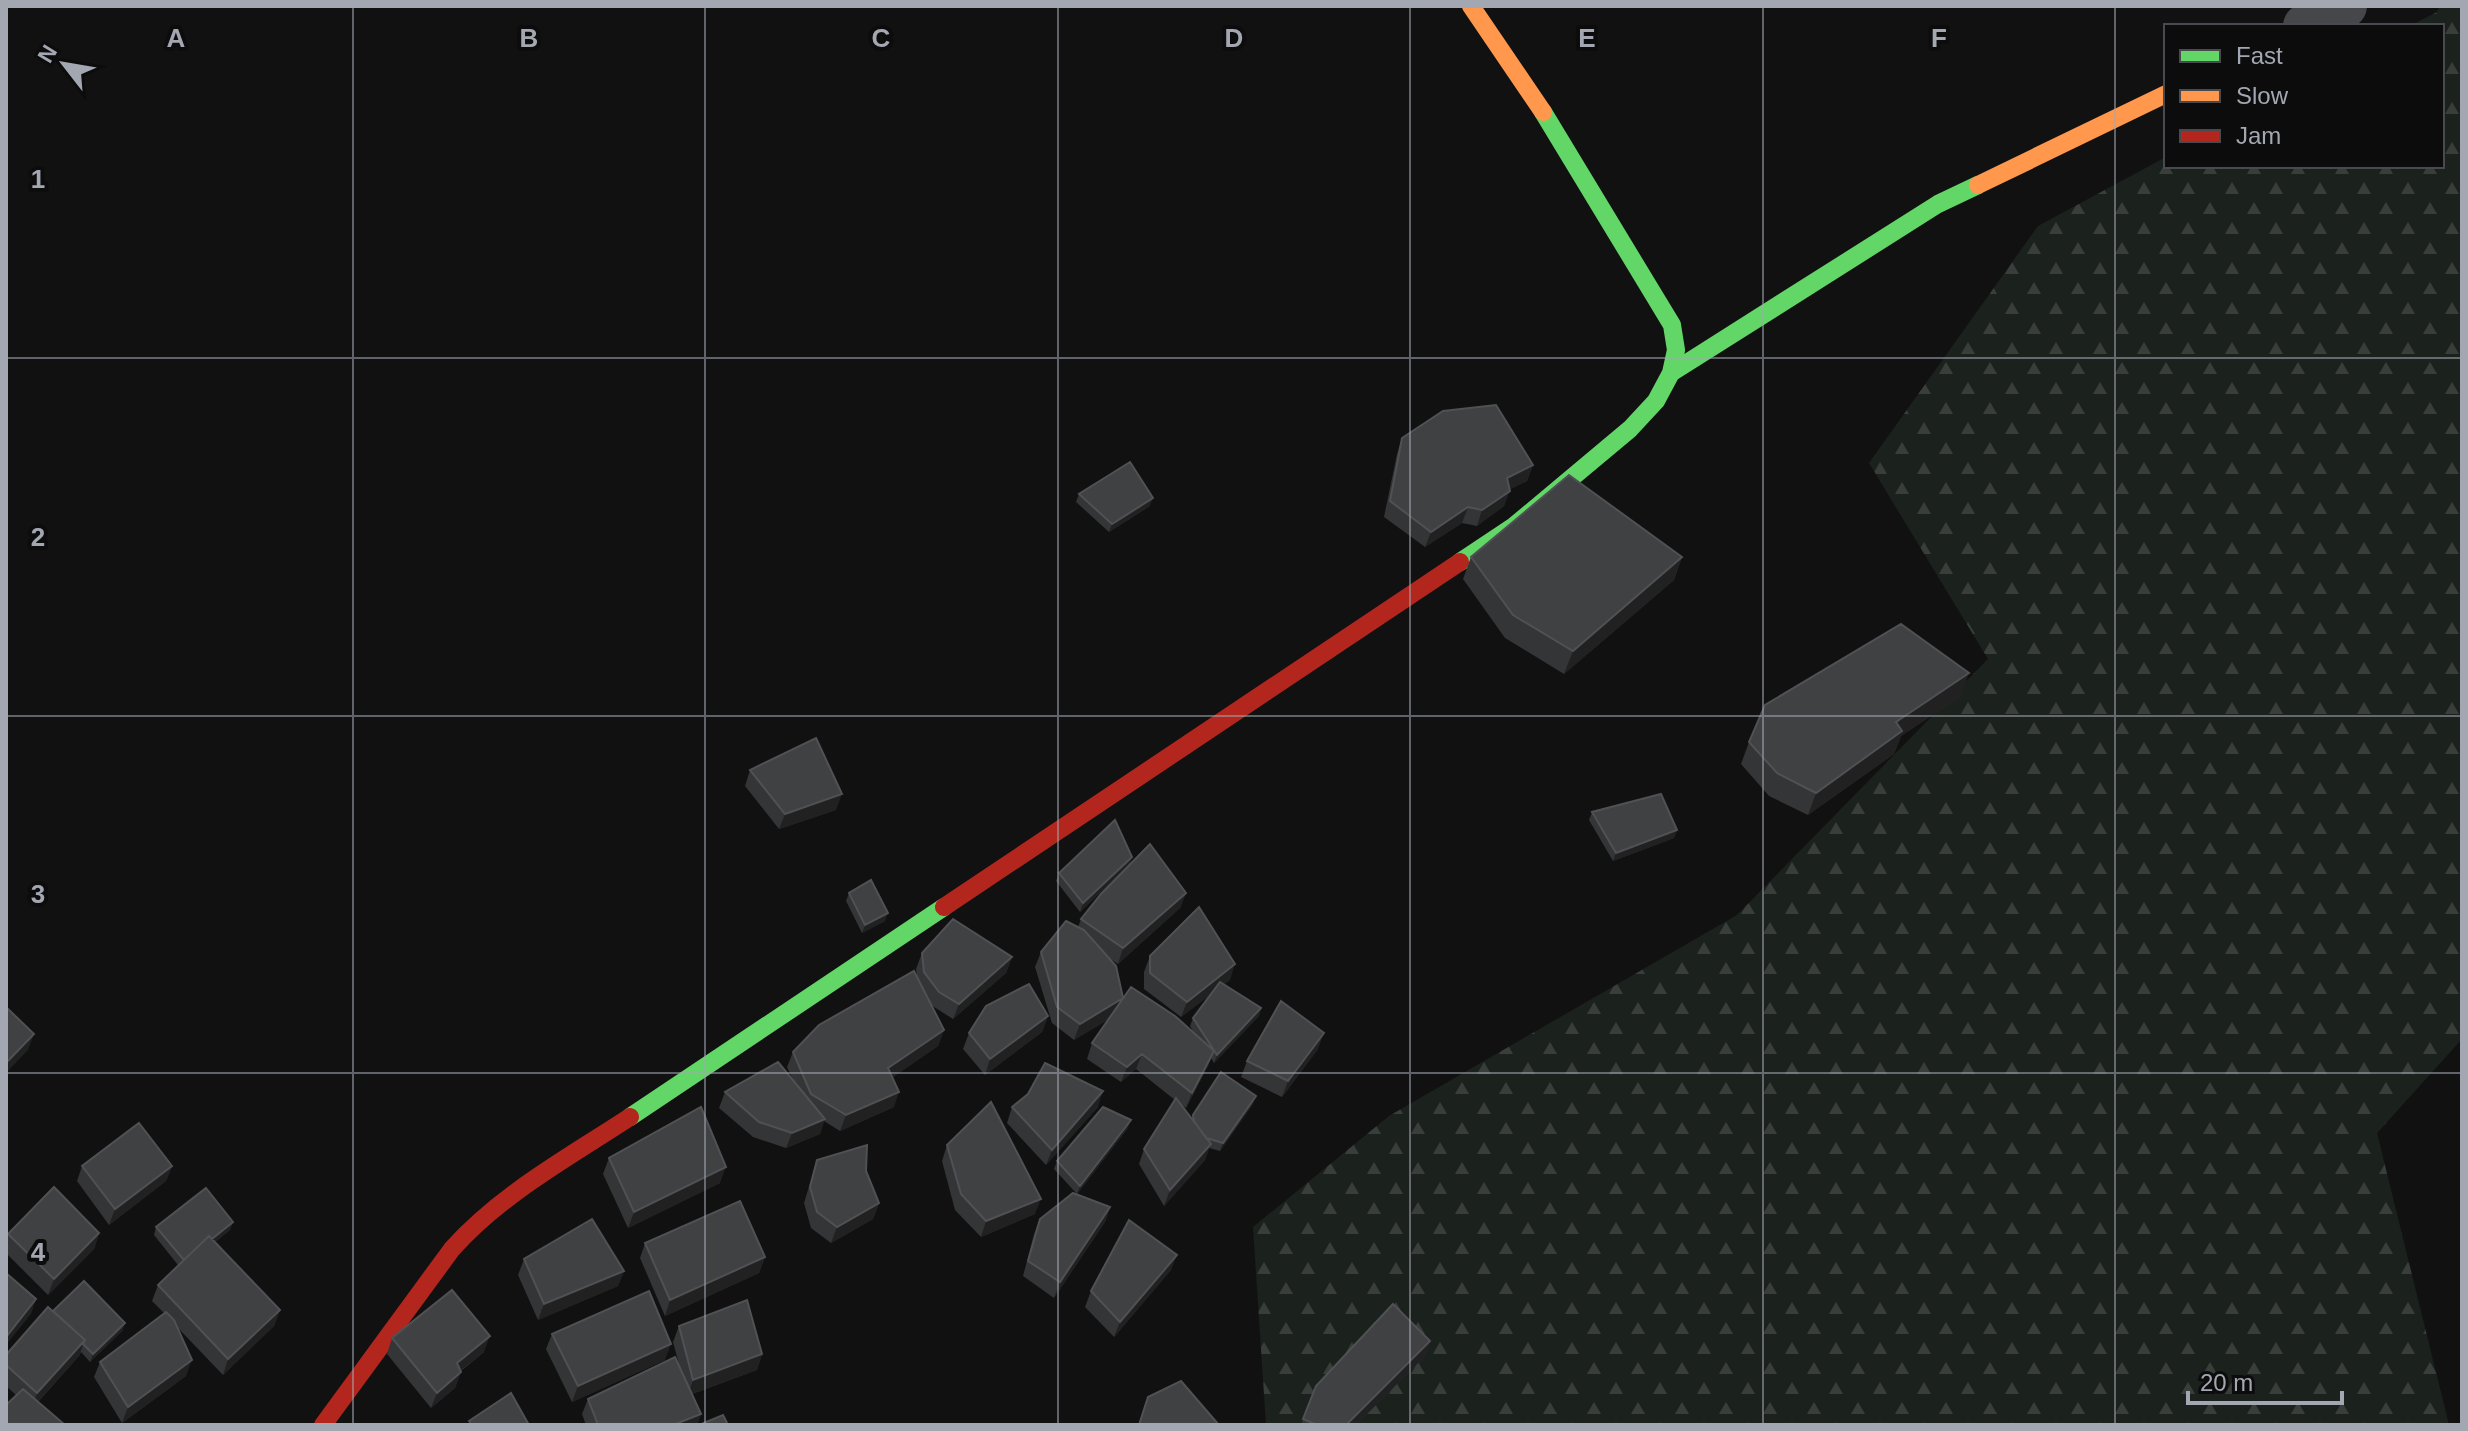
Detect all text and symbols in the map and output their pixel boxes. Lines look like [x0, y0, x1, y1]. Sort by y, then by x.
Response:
text: A [167, 23, 186, 53]
text: B [520, 23, 538, 53]
text: C [872, 23, 891, 53]
text: D [1225, 23, 1243, 53]
text: E [1578, 23, 1596, 53]
text: F [1931, 23, 1947, 53]
north arrow [24, 24, 104, 104]
legend [2164, 24, 2444, 168]
text: N [32, 41, 62, 67]
text: Fast [2236, 42, 2283, 69]
text: Slow [2236, 82, 2289, 109]
text: Jam [2236, 122, 2281, 149]
text: 1 [31, 164, 45, 194]
text: 2 [31, 522, 45, 552]
text: 3 [31, 879, 45, 909]
text: 4 [31, 1237, 46, 1267]
scale bar [2188, 1355, 2342, 1405]
text: 20 m [2200, 1369, 2253, 1396]

